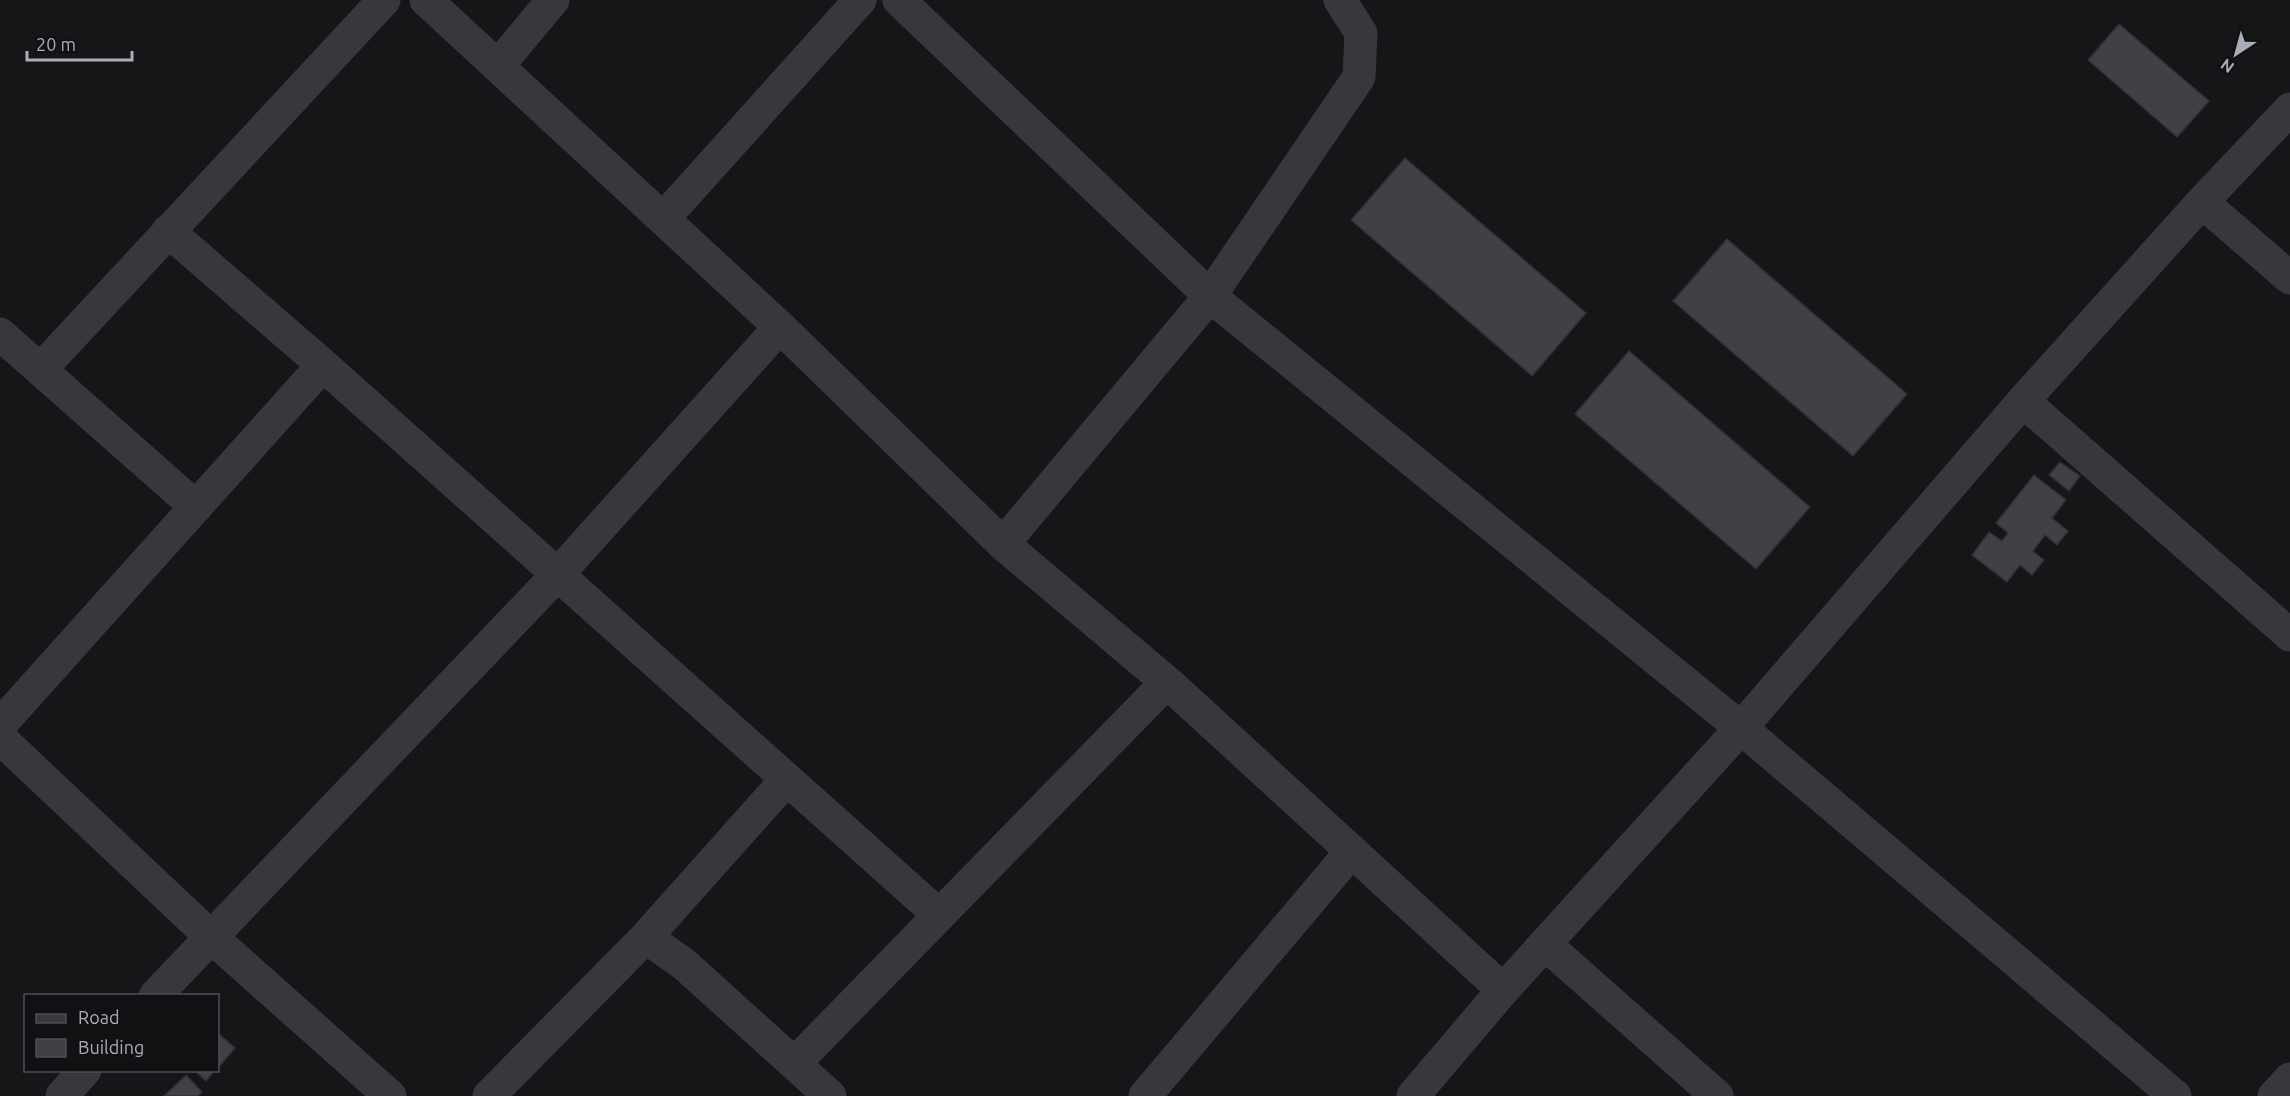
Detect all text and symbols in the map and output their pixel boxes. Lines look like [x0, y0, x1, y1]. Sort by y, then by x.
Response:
scale bar [27, 24, 132, 62]
north arrow [2206, 24, 2266, 84]
text: 20 m [36, 34, 76, 54]
text: N [2217, 55, 2237, 77]
legend [24, 994, 219, 1072]
text: Road [78, 1007, 120, 1027]
text: Building [78, 1037, 144, 1057]

